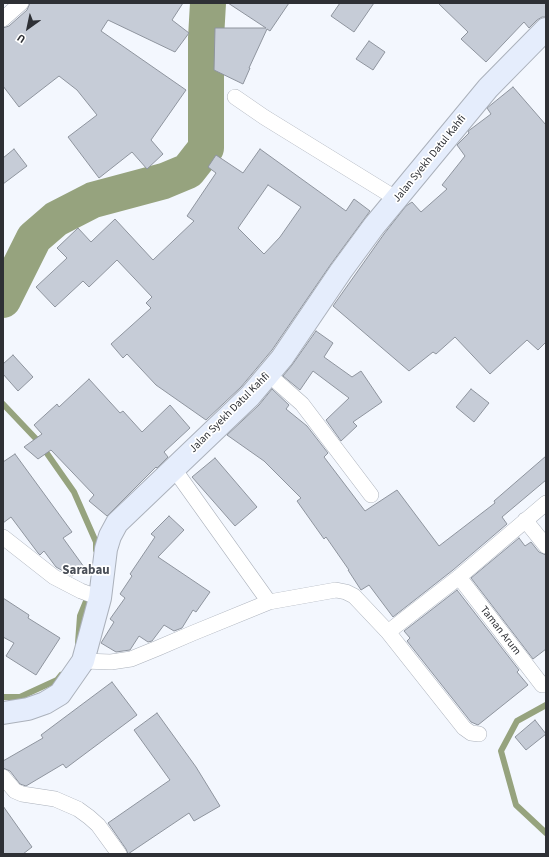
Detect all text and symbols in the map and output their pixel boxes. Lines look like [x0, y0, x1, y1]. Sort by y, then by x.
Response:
north arrow [8, 8, 48, 48]
text: U [14, 30, 28, 47]
street label: Jalan Syekh Datul Kahfi [391, 113, 469, 205]
street label: Jalan Syekh Datul Kahfi [187, 370, 273, 456]
district label: Sarabau [62, 563, 110, 579]
street label: Taman Arum [477, 604, 523, 658]

